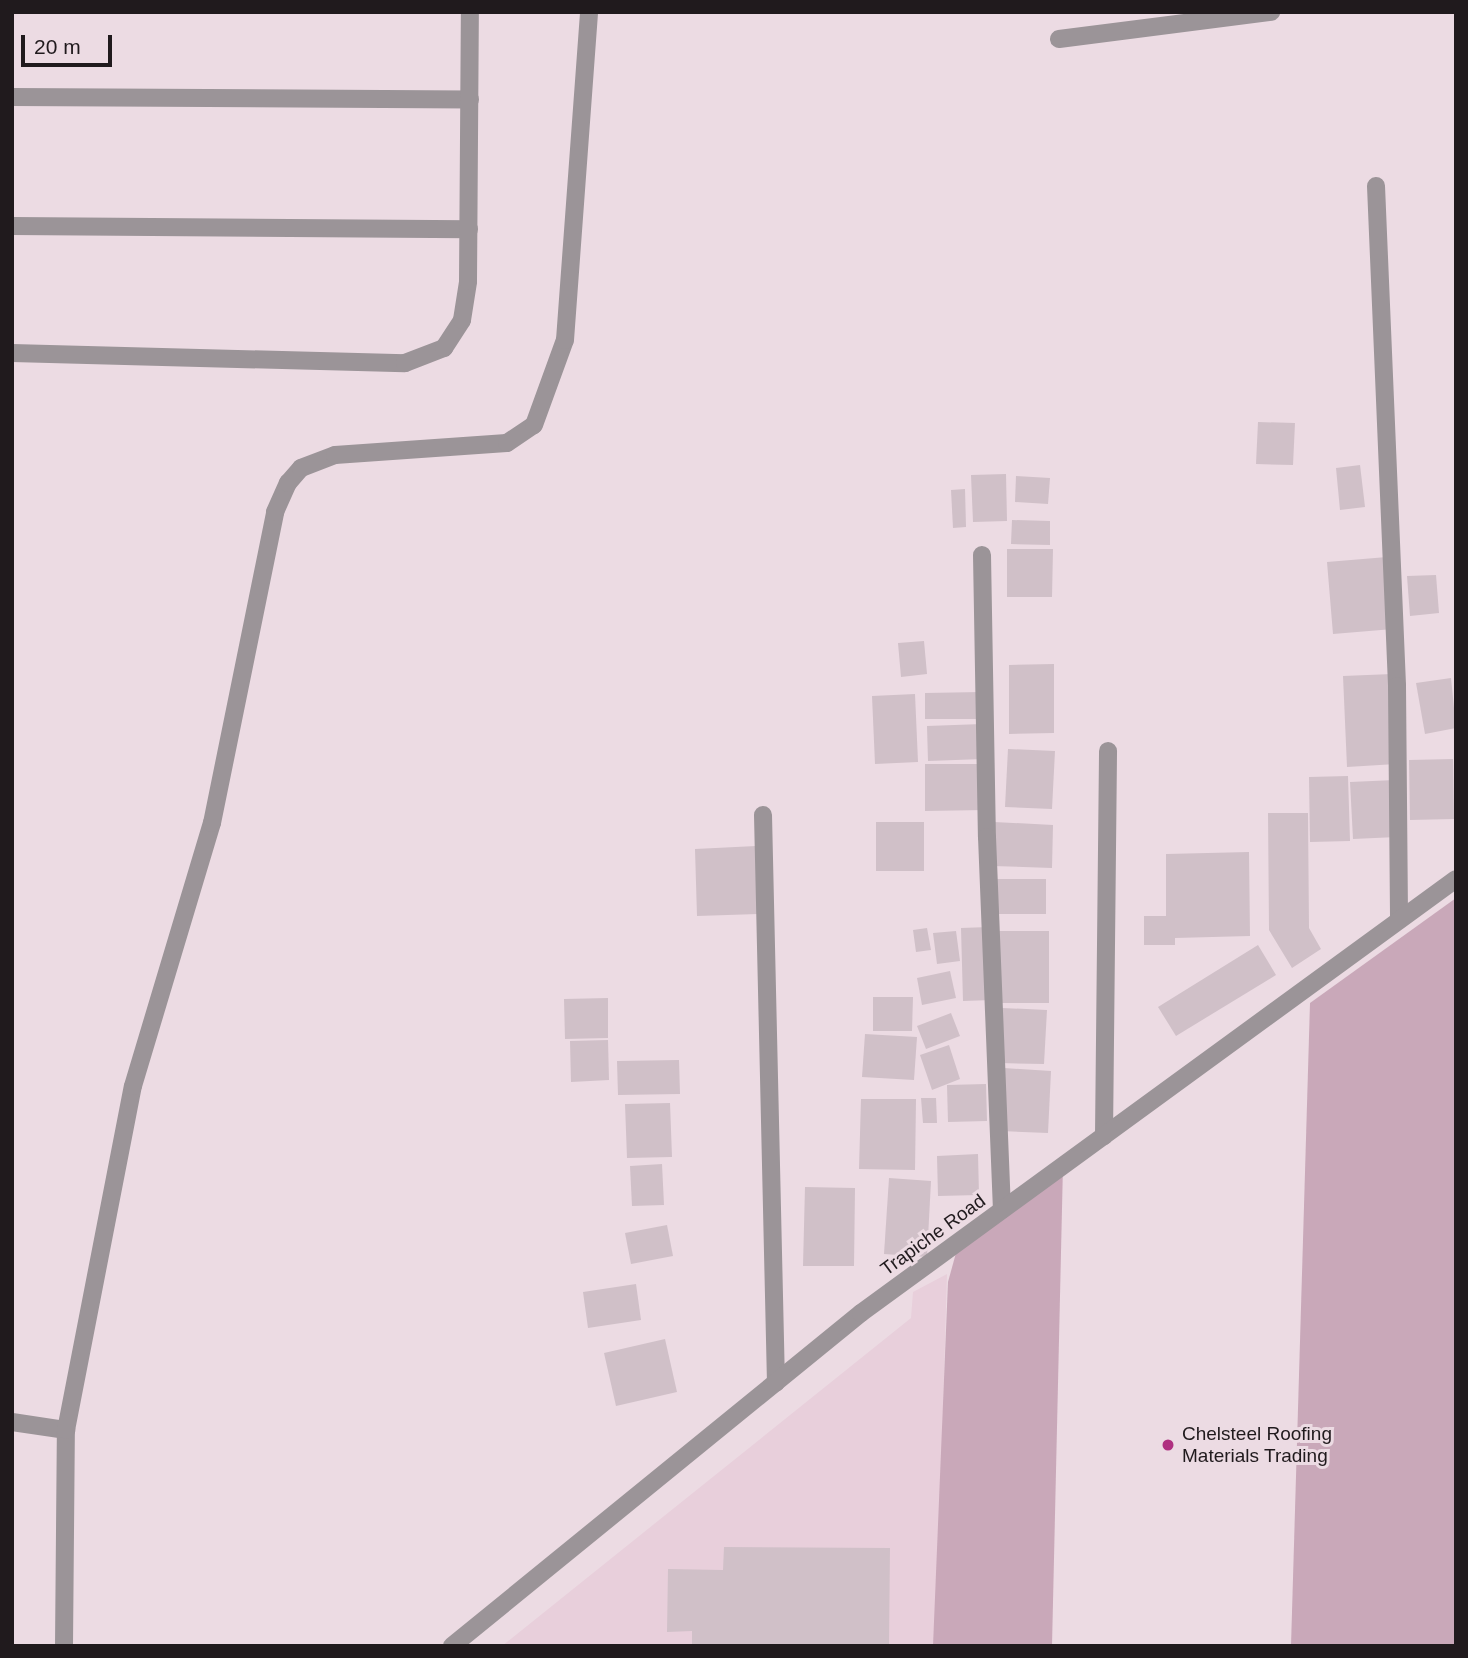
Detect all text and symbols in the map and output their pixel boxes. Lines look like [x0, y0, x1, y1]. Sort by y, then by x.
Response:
scale bar [24, 21, 116, 65]
text: 20 m [34, 35, 81, 58]
street label: Trapiche Road [876, 1189, 990, 1281]
place label: Chelsteel Roofing Materials Trading [1182, 1423, 1332, 1467]
marker: Chelsteel Roofing Materials Trading [1160, 1437, 1176, 1453]

